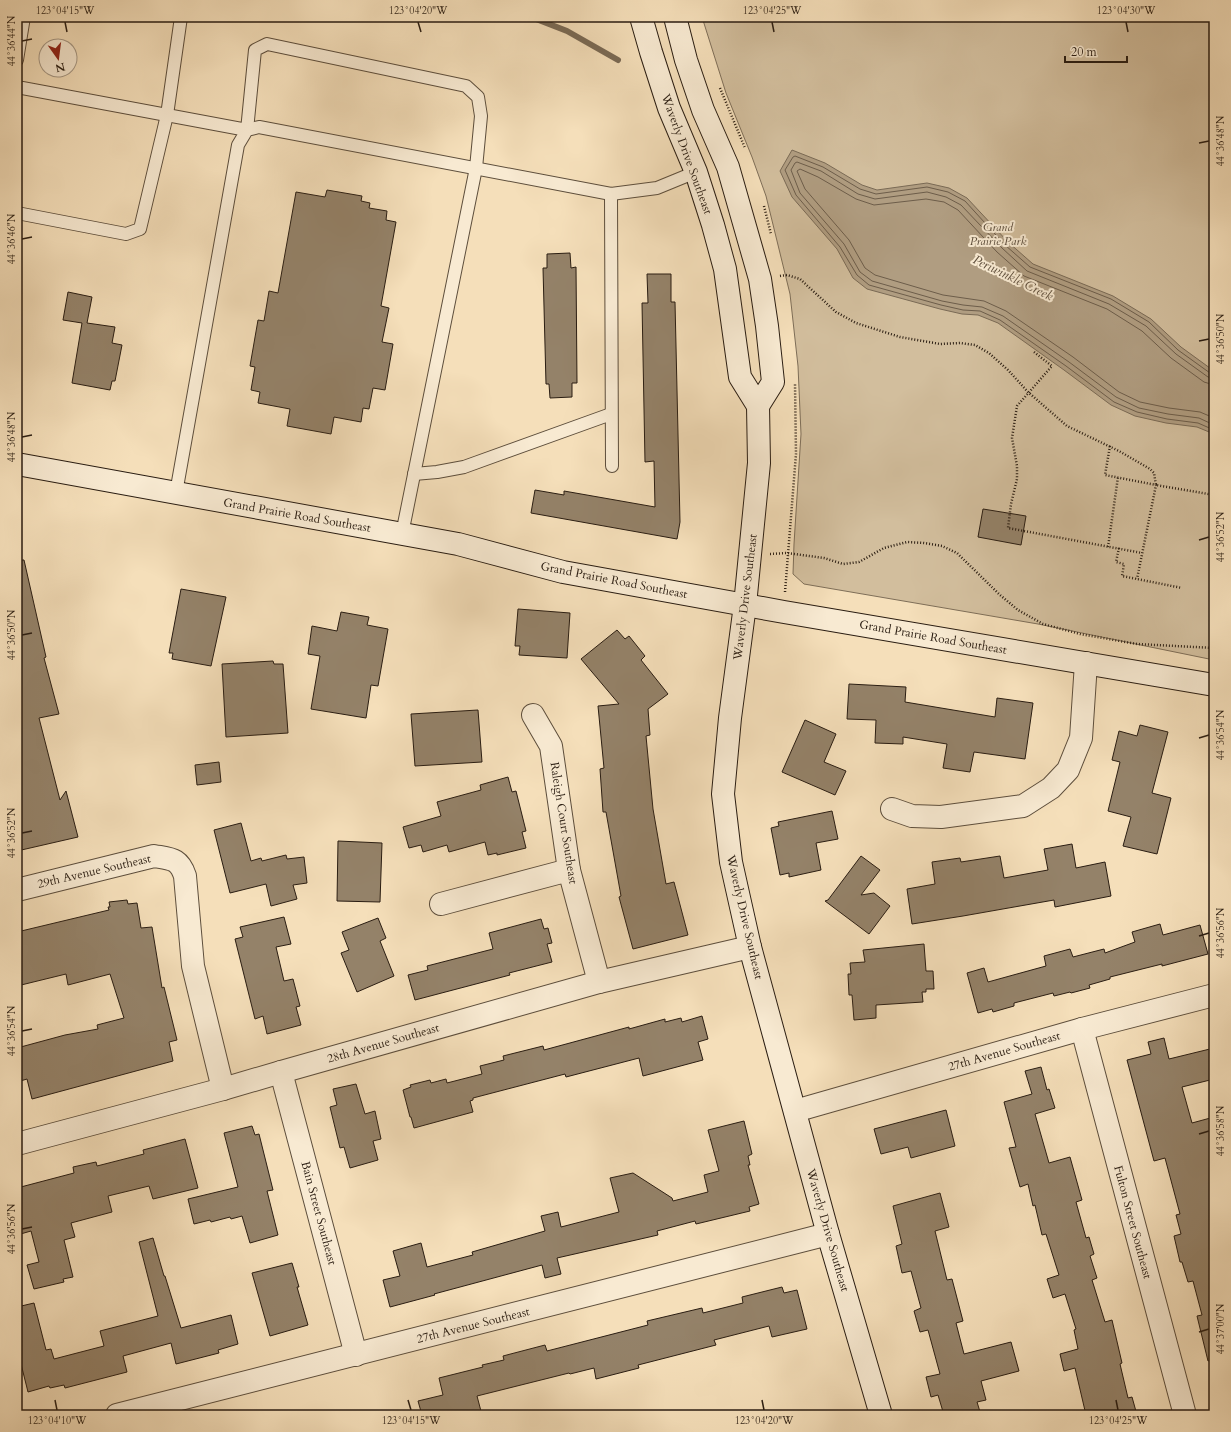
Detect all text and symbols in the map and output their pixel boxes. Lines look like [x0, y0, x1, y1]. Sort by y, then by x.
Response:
text: 123°04'15"W [36, 4, 95, 18]
text: 123°04'20"W [389, 4, 448, 18]
text: 123°04'25"W [743, 4, 802, 18]
text: 123°04'30"W [1097, 4, 1156, 18]
text: 44°36'44"N [5, 15, 19, 66]
north arrow [38, 38, 78, 78]
scale bar [1065, 38, 1127, 64]
text: 20 m [1071, 44, 1098, 60]
text: N [53, 59, 67, 76]
street label: Waverly Drive Southeast [657, 91, 716, 217]
text: 44°36'48"N [1214, 115, 1228, 166]
text: 44°36'46"N [5, 213, 19, 264]
park label: Grand Prairie Park [970, 219, 1026, 249]
water label: Periwinkle Creek [970, 251, 1057, 305]
text: 44°36'50"N [1214, 313, 1228, 364]
text: 44°36'48"N [5, 411, 19, 462]
street label: Grand Prairie Road Southeast [222, 494, 372, 536]
text: 44°36'52"N [1214, 511, 1228, 562]
street label: Waverly Drive Southeast [729, 533, 761, 662]
street label: Grand Prairie Road Southeast [539, 558, 689, 602]
text: 44°36'50"N [5, 609, 19, 660]
street label: Grand Prairie Road Southeast [858, 616, 1008, 658]
text: 44°36'54"N [1214, 709, 1228, 760]
street label: Raleigh Court Southeast [546, 761, 582, 885]
text: 44°36'52"N [5, 807, 19, 858]
street label: 29th Avenue Southeast [36, 850, 152, 892]
street label: Waverly Drive Southeast [723, 852, 767, 981]
text: 44°36'56"N [1214, 907, 1228, 958]
text: 44°36'54"N [5, 1005, 19, 1056]
street label: 28th Avenue Southeast [325, 1019, 441, 1067]
street label: 27th Avenue Southeast [946, 1027, 1062, 1075]
text: 44°36'58"N [1214, 1105, 1228, 1156]
street label: Bain Street Southeast [297, 1159, 341, 1267]
street label: Fulton Street Southeast [1110, 1164, 1156, 1281]
street label: Waverly Drive Southeast [803, 1166, 853, 1293]
text: 44°36'56"N [5, 1203, 19, 1254]
street label: 27th Avenue Southeast [415, 1303, 531, 1347]
text: 44°37'00"N [1214, 1303, 1228, 1354]
text: 123°04'10"W [28, 1414, 87, 1428]
text: 123°04'15"W [382, 1414, 441, 1428]
text: 123°04'20"W [735, 1414, 794, 1428]
text: 123°04'25"W [1089, 1414, 1148, 1428]

